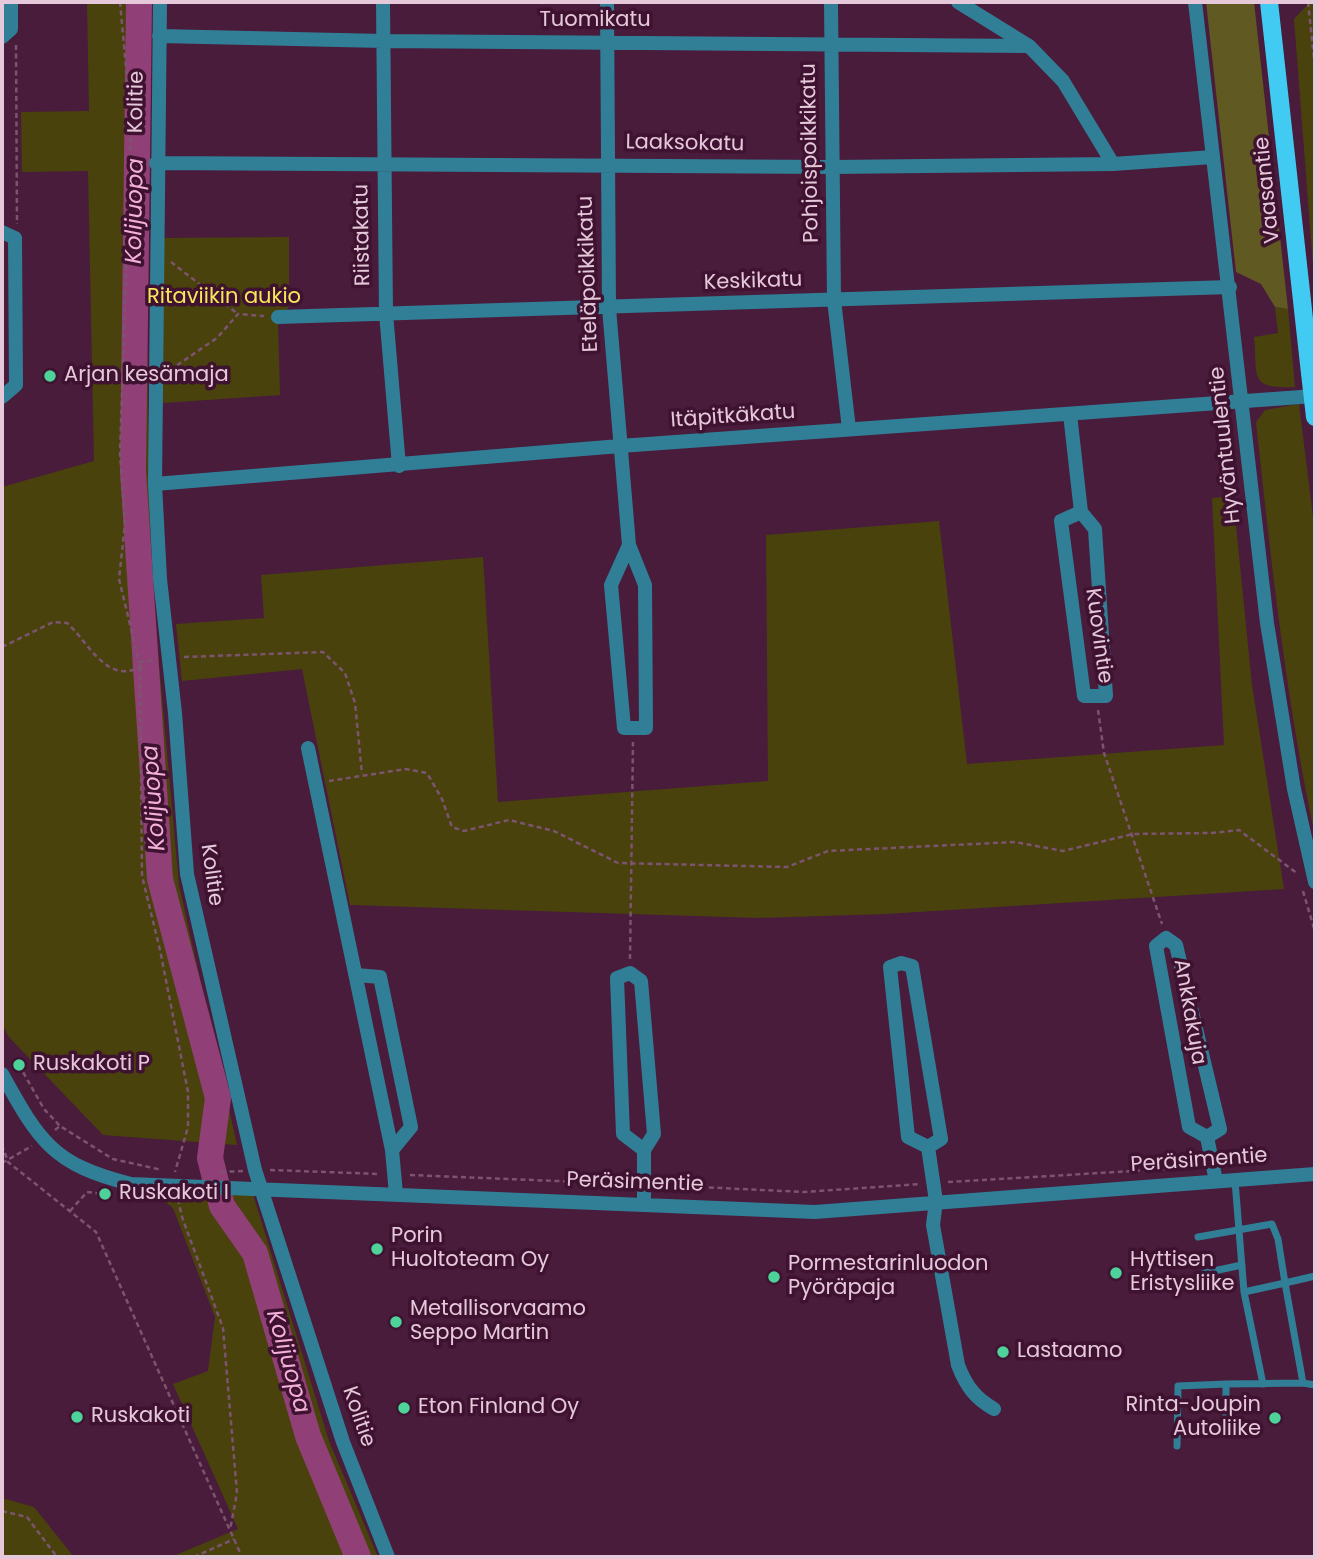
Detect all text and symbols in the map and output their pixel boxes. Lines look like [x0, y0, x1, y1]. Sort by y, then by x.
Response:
street label: Tuomikatu [539, 8, 651, 34]
street label: Pohjoispoikkikatu [797, 63, 825, 243]
street label: Kolitie [124, 71, 150, 133]
street label: Laaksokatu [625, 130, 745, 158]
street label: Vaasantie [1250, 135, 1286, 245]
water label: Kolijuopa [121, 158, 151, 264]
street label: Riistakatu [350, 184, 376, 286]
street label: Eteläpoikkikatu [574, 195, 604, 353]
street label: Keskikatu [703, 268, 803, 296]
park label: Ritaviikin aukio [147, 285, 301, 311]
place label: Arjan kesämaja [64, 363, 229, 389]
street label: Hyväntuulentie [1205, 365, 1247, 525]
marker: Arjan kesämaja [42, 368, 58, 384]
street label: Itäpitkäkatu [670, 400, 796, 434]
street label: Kuovintie [1079, 587, 1117, 685]
water label: Kolijuopa [138, 744, 172, 852]
street label: Kolitie [194, 842, 228, 908]
street label: Ankkakuja [1167, 957, 1211, 1067]
place label: Ruskakoti P [33, 1052, 150, 1078]
marker: Ruskakoti P [11, 1057, 27, 1073]
street label: Peräsimentie [1130, 1144, 1268, 1178]
street label: Peräsimentie [566, 1168, 704, 1198]
place label: Ruskakoti I [119, 1181, 229, 1207]
marker: Ruskakoti I [97, 1186, 113, 1202]
place label: Porin Huoltoteam Oy [391, 1224, 549, 1274]
marker: Porin Huoltoteam Oy [369, 1241, 385, 1257]
place label: Hyttisen Eristysliike [1130, 1248, 1234, 1298]
place label: Pormestarinluodon Pyöräpaja [788, 1252, 988, 1302]
marker: Hyttisen Eristysliike [1108, 1265, 1124, 1281]
marker: Pormestarinluodon Pyöräpaja [766, 1269, 782, 1285]
place label: Metallisorvaamo Seppo Martin [410, 1297, 586, 1347]
water label: Kolijuopa [259, 1307, 315, 1417]
marker: Metallisorvaamo Seppo Martin [388, 1314, 404, 1330]
place label: Lastaamo [1017, 1339, 1122, 1365]
marker: Lastaamo [995, 1344, 1011, 1360]
street label: Kolitie [336, 1384, 380, 1450]
place label: Rinta-Joupin Autoliike [1125, 1393, 1261, 1443]
place label: Eton Finland Oy [418, 1395, 579, 1421]
marker: Eton Finland Oy [396, 1400, 412, 1416]
place label: Ruskakoti [91, 1404, 190, 1430]
marker: Ruskakoti [69, 1409, 85, 1425]
marker: Rinta-Joupin Autoliike [1267, 1410, 1283, 1426]

